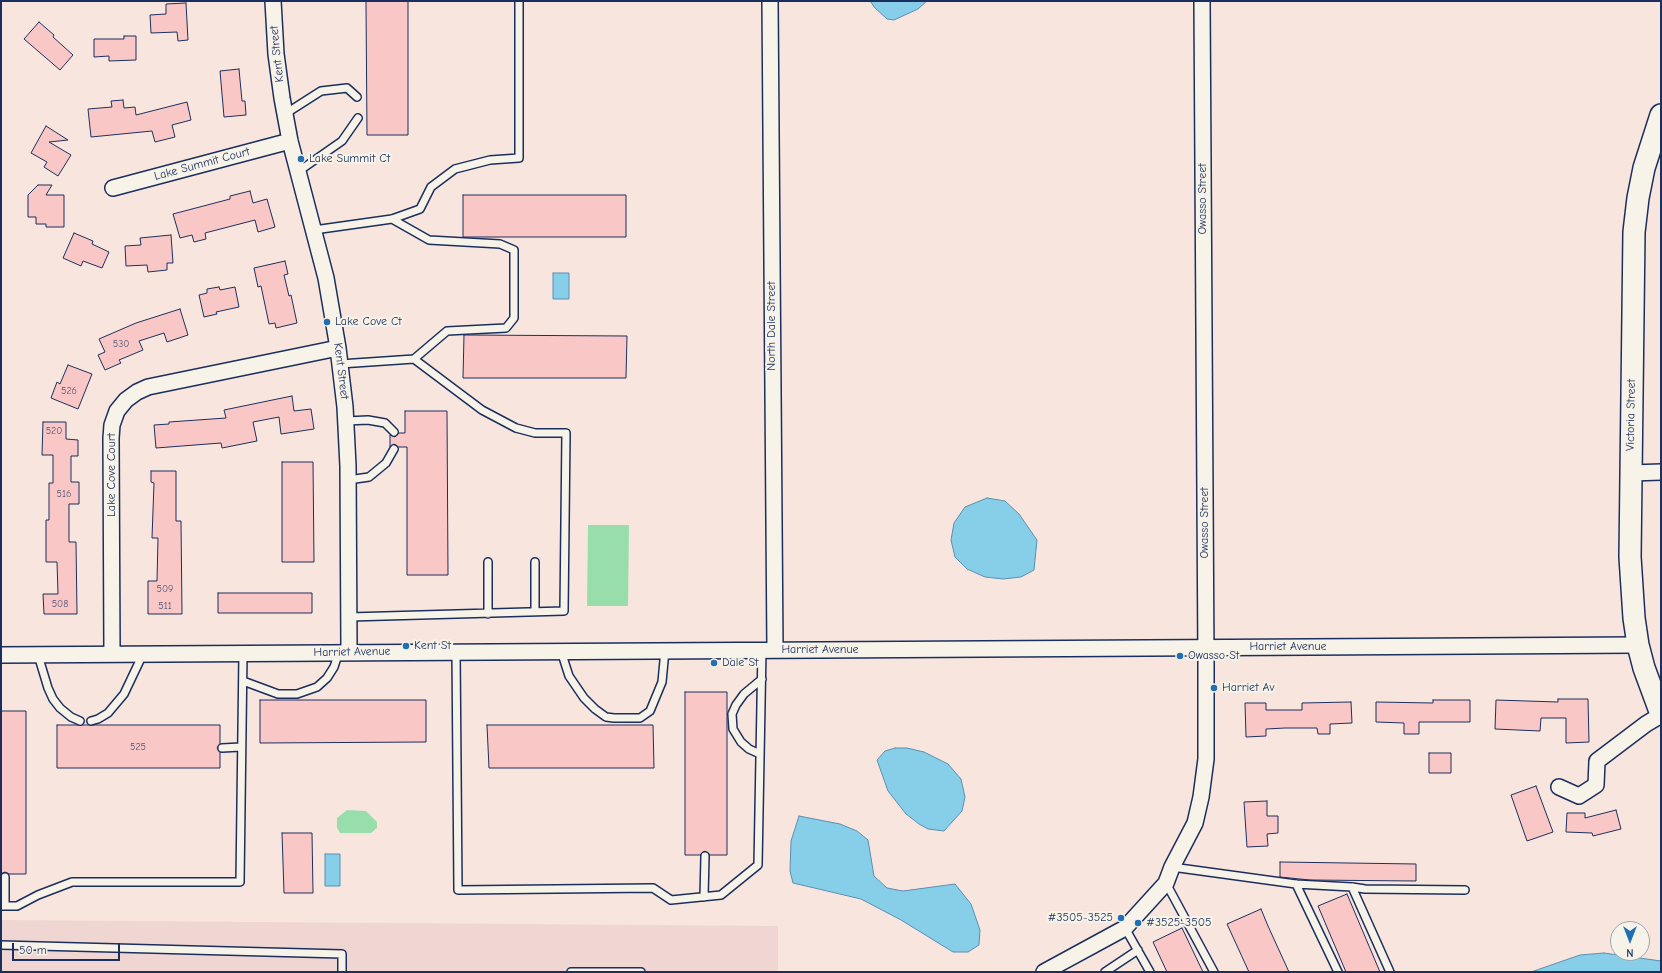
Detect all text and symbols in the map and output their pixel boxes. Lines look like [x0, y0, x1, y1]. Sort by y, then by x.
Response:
street label: Kent Street [267, 25, 287, 83]
street label: Lake Summit Court [153, 144, 251, 184]
place label: Lake Summit Ct [309, 152, 390, 166]
marker: Lake Summit Ct [296, 154, 306, 164]
street label: Owasso Street [1196, 163, 1210, 235]
street label: North Dale Street [765, 281, 779, 371]
place label: Lake Cove Ct [335, 315, 402, 329]
marker: Lake Cove Ct [322, 317, 332, 327]
house number: 530 [113, 338, 129, 350]
street label: Kent Street [330, 342, 352, 400]
street label: Victoria Street [1623, 379, 1639, 451]
house number: 526 [61, 385, 77, 397]
house number: 520 [46, 425, 62, 437]
street label: Lake Cove Court [105, 433, 119, 517]
street label: Owasso Street [1198, 487, 1212, 559]
house number: 516 [57, 488, 71, 500]
house number: 509 [157, 583, 173, 595]
house number: 508 [52, 598, 68, 610]
house number: 511 [158, 600, 172, 612]
place label: Kent St [414, 639, 451, 653]
street label: Harriet Avenue [1249, 640, 1327, 654]
marker: Kent St [401, 641, 411, 651]
street label: Harriet Avenue [781, 643, 859, 657]
street label: Harriet Avenue [313, 644, 391, 660]
place label: Owasso St [1188, 649, 1239, 663]
marker: Owasso St [1175, 651, 1185, 661]
place label: Dale St [722, 656, 758, 670]
marker: Dale St [709, 658, 719, 668]
place label: Harriet Av [1222, 681, 1275, 695]
marker: Harriet Av [1209, 683, 1219, 693]
house number: 525 [130, 741, 146, 753]
place label: #3505-3525 [1048, 911, 1113, 925]
marker: #3505-3525 [1116, 913, 1126, 923]
place label: #3525-3505 [1146, 916, 1211, 930]
marker: #3525-3505 [1133, 918, 1143, 928]
north arrow [1610, 921, 1650, 961]
scale bar [14, 935, 122, 961]
text: 50 m [19, 943, 47, 957]
text: N [1626, 946, 1634, 959]

